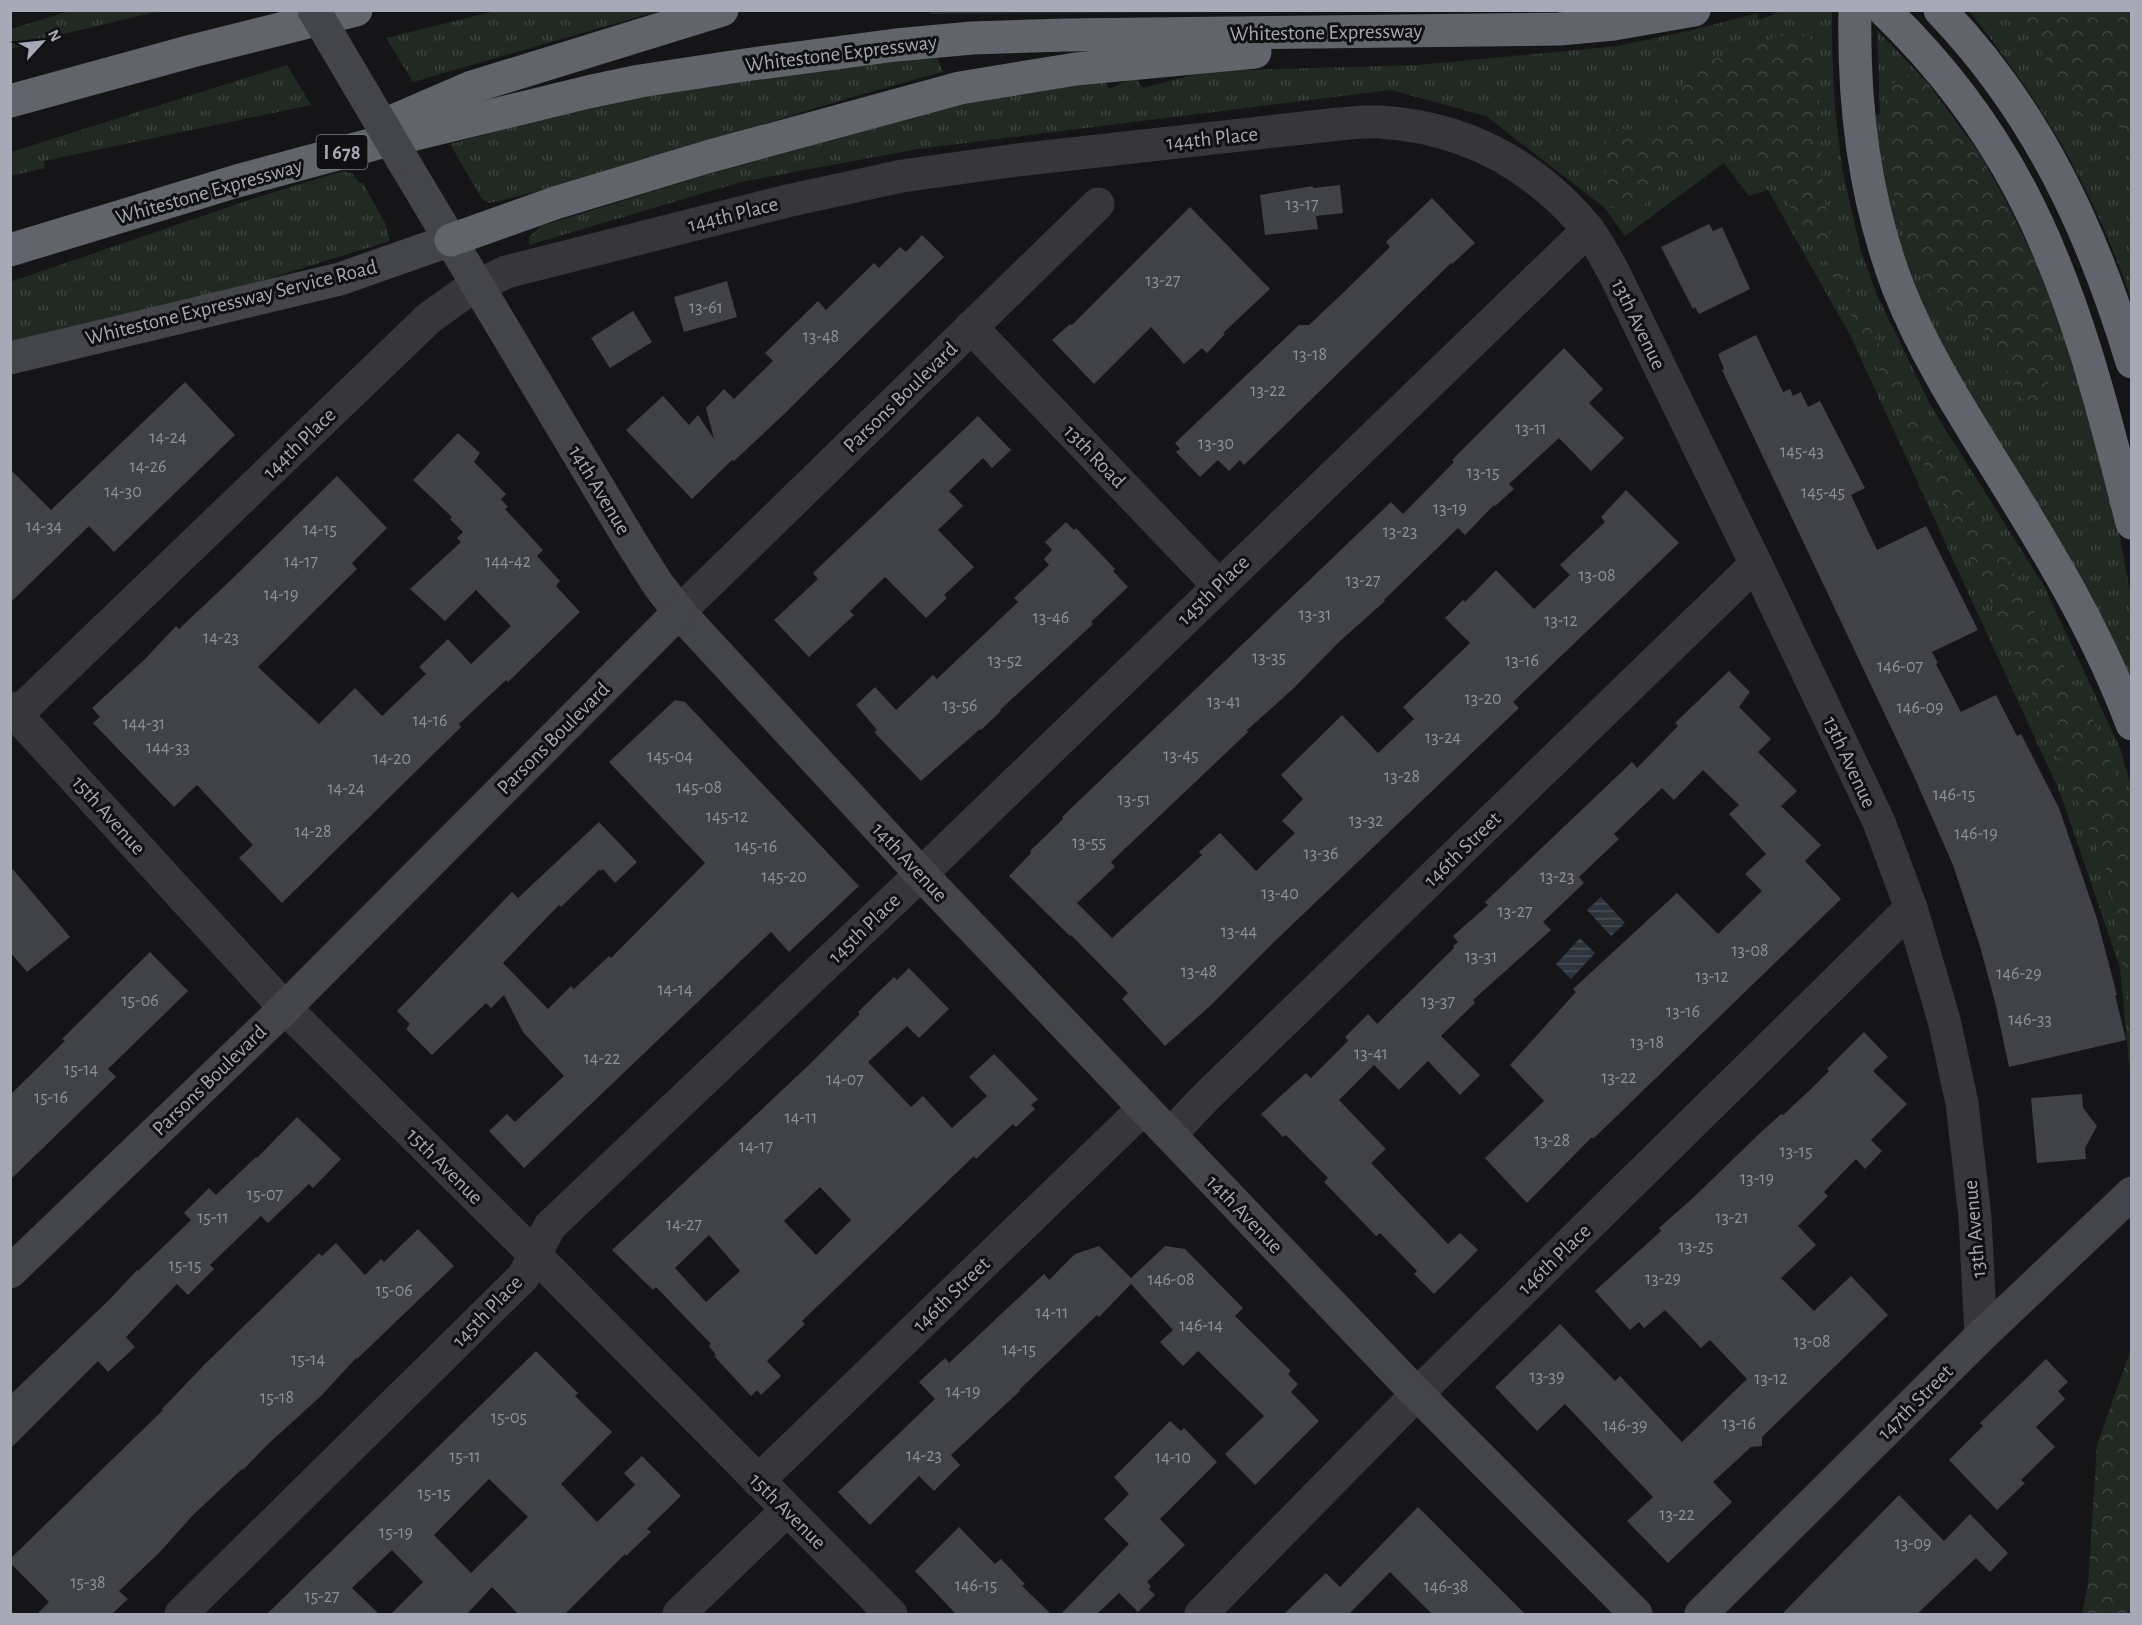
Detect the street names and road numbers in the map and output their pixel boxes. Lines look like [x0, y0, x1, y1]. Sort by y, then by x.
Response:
street label: Whitestone Expressway [1229, 20, 1423, 45]
street label: Whitestone Expressway [744, 31, 938, 76]
street label: 144th Place [1165, 123, 1259, 154]
road number: I 678 [316, 135, 368, 169]
street label: Whitestone Expressway [114, 155, 305, 228]
street label: 144th Place [686, 193, 780, 236]
street label: Whitestone Expressway Service Road [83, 256, 379, 349]
street label: 13th Avenue [1608, 275, 1670, 373]
street label: Parsons Boulevard [839, 338, 961, 457]
street label: 144th Place [259, 404, 340, 483]
street label: 13th Road [1060, 421, 1130, 492]
street label: 14th Avenue [565, 442, 634, 538]
street label: 145th Place [1173, 551, 1253, 629]
street label: Parsons Boulevard [493, 678, 614, 799]
street label: 13th Avenue [1819, 713, 1880, 811]
street label: 15th Avenue [68, 772, 149, 859]
street label: 146th Street [1420, 808, 1505, 891]
street label: 14th Avenue [868, 819, 951, 906]
street label: 145th Place [824, 889, 904, 967]
street label: Parsons Boulevard [148, 1021, 270, 1140]
street label: 15th Avenue [402, 1124, 487, 1209]
street label: 14th Avenue [1202, 1171, 1287, 1257]
street label: 13th Avenue [1960, 1179, 1989, 1279]
street label: 146th Place [1514, 1220, 1595, 1299]
street label: 146th Street [909, 1253, 994, 1336]
street label: 145th Place [448, 1271, 526, 1351]
street label: 147th Street [1874, 1361, 1957, 1444]
street label: 15th Avenue [745, 1469, 830, 1554]

